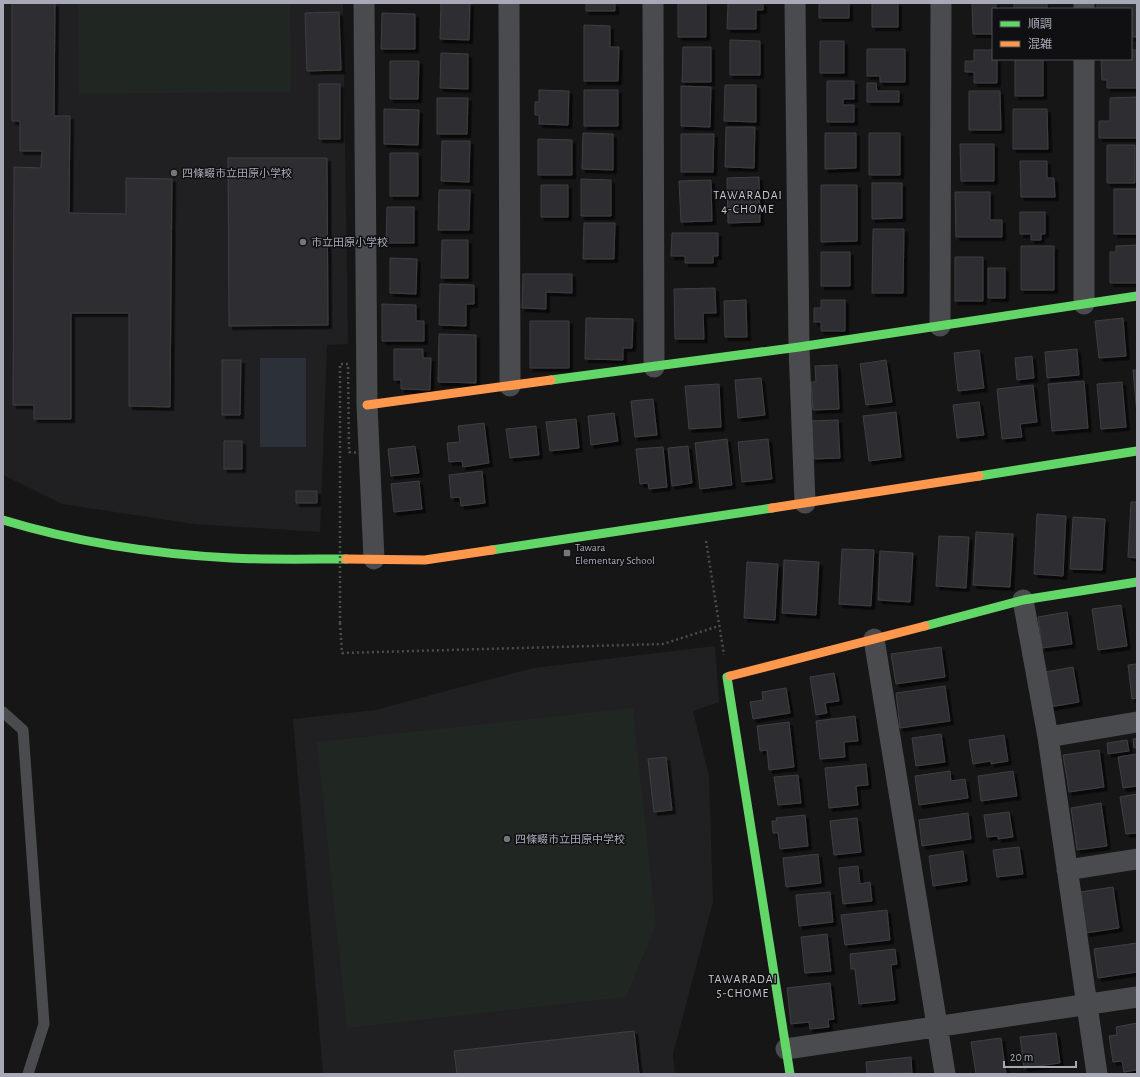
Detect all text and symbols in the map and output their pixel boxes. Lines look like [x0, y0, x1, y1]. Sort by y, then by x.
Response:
legend [992, 8, 1132, 60]
text: 順調 [1028, 18, 1052, 30]
text: 混雑 [1028, 37, 1052, 50]
place label: 四條畷市立田原小学校 [182, 167, 292, 179]
marker: 四條畷市立田原小学校 [169, 168, 179, 178]
district label: TAWARADAI 4-CHOME [713, 189, 783, 215]
place label: 市立田原小学校 [311, 236, 388, 248]
marker: 市立田原小学校 [298, 237, 308, 247]
place label: Tawara Elementary School [575, 542, 655, 566]
marker: Tawara Elementary School [562, 548, 572, 558]
place label: 四條畷市立田原中学校 [515, 833, 625, 845]
marker: 四條畷市立田原中学校 [502, 834, 512, 844]
district label: TAWARADAI 5-CHOME [708, 973, 778, 999]
scale bar [1004, 1043, 1076, 1069]
text: 20 m [1010, 1051, 1033, 1063]

